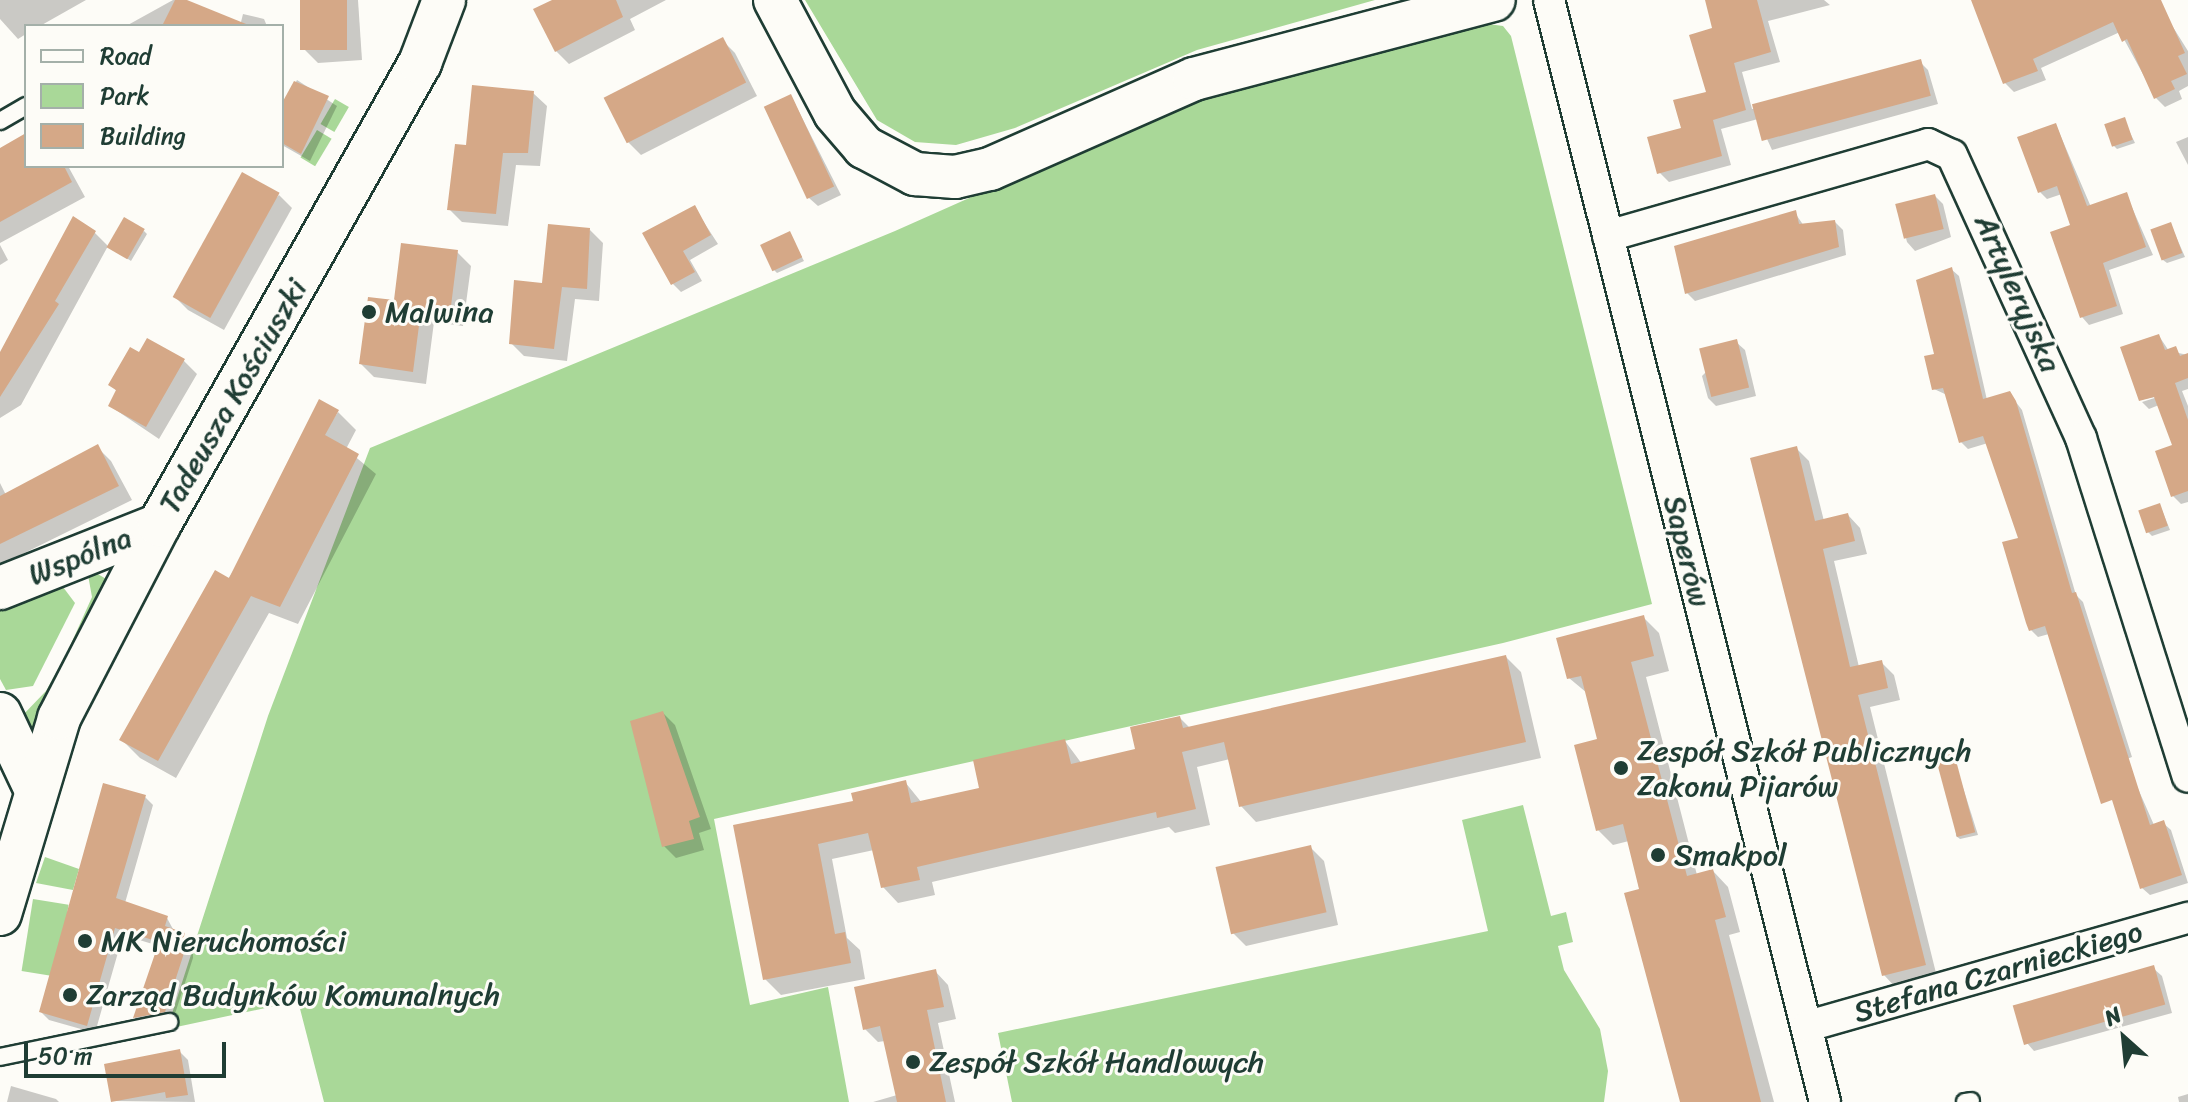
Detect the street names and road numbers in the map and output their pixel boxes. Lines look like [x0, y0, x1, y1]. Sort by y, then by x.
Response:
street label: Artyleryjska [1967, 209, 2069, 377]
street label: Tadeusza Kościuszki [151, 272, 315, 520]
street label: Saperów [1656, 492, 1718, 610]
street label: Wspólna [23, 519, 137, 593]
street label: Stefana Czarnieckiego [1850, 914, 2146, 1030]

